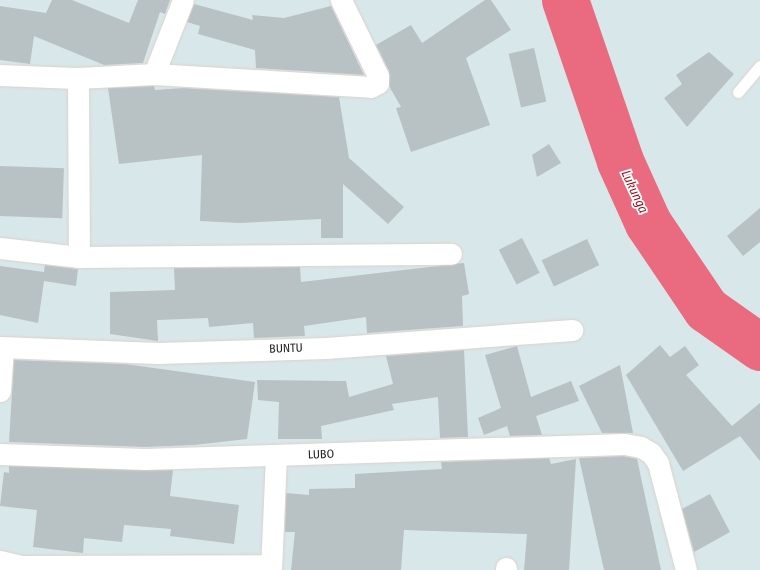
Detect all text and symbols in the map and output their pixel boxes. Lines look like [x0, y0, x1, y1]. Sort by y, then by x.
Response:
water label: Lukunga [617, 168, 651, 216]
street label: BUNTU [269, 341, 303, 357]
street label: LUBO [308, 447, 334, 463]

